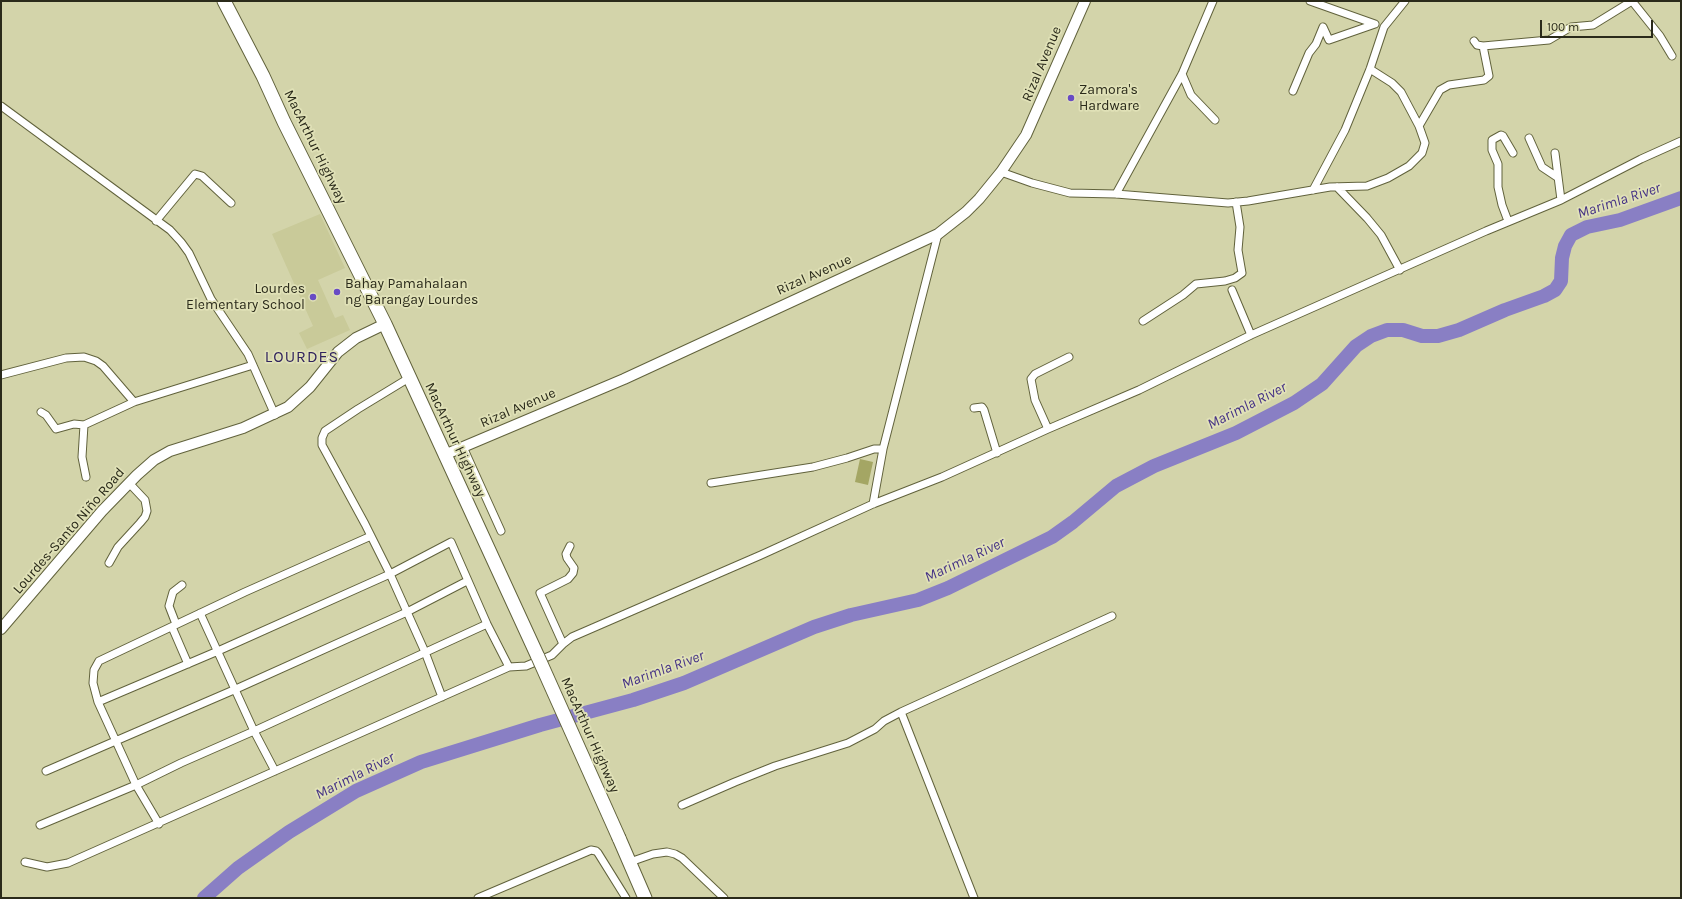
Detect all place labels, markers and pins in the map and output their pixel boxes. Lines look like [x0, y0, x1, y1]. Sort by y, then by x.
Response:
place label: Zamora's Hardware [1079, 82, 1140, 114]
marker: Zamora's Hardware [1066, 93, 1076, 103]
place label: Bahay Pamahalaan ng Barangay Lourdes [345, 276, 478, 308]
place label: Lourdes Elementary School [186, 281, 305, 314]
marker: Bahay Pamahalaan ng Barangay Lourdes [332, 287, 342, 297]
marker: Lourdes Elementary School [308, 292, 318, 302]

